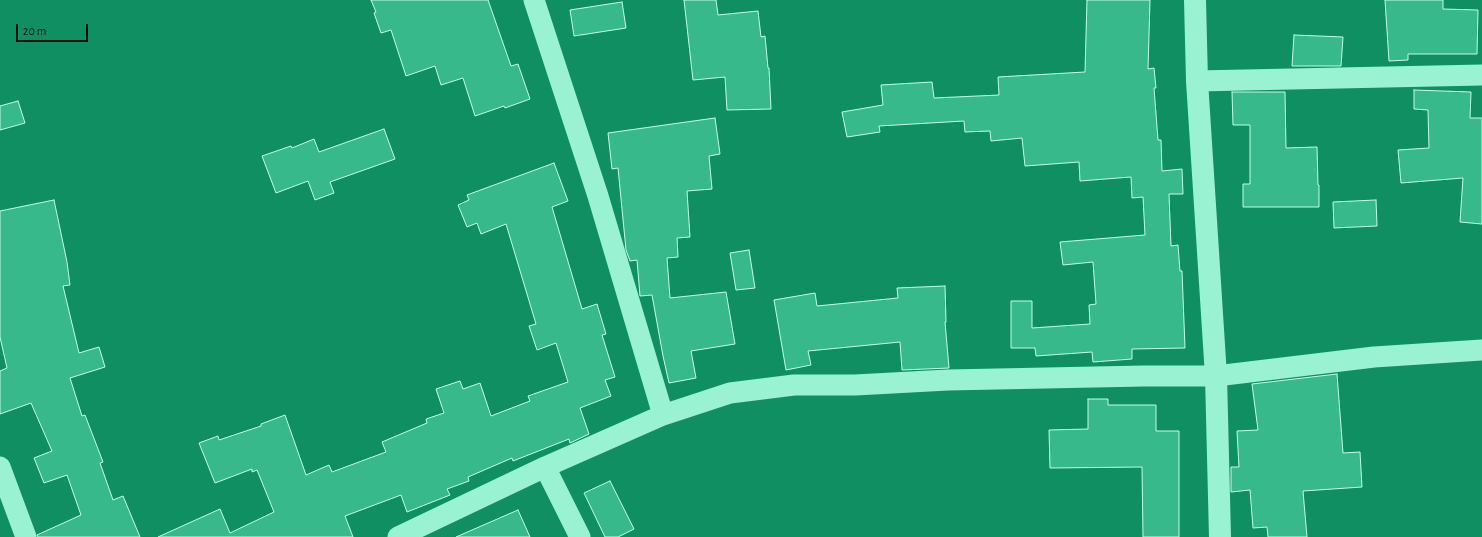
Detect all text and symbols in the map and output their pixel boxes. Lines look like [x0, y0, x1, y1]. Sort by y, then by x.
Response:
scale bar [18, 16, 90, 42]
text: 20 m [23, 25, 46, 37]

